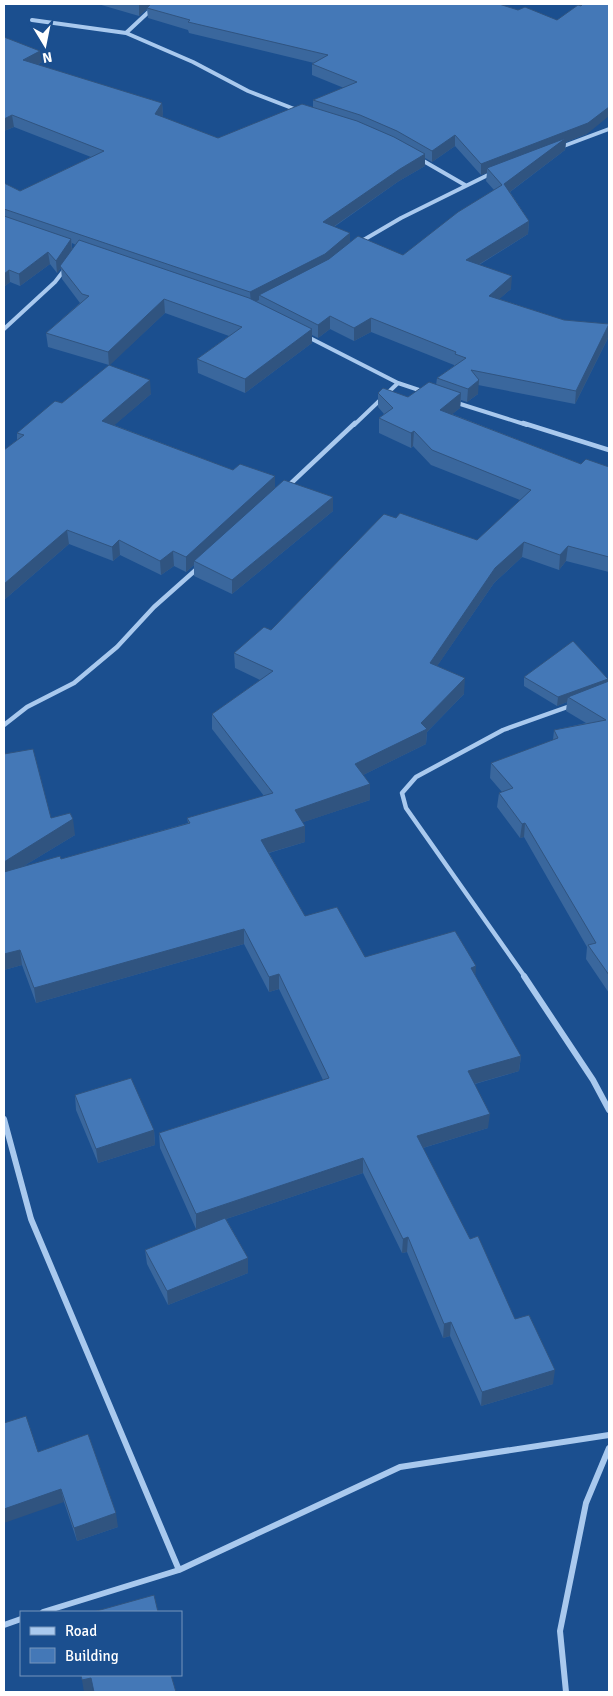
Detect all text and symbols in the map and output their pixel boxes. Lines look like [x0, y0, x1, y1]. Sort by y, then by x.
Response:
north arrow [20, 20, 70, 70]
text: N [41, 48, 53, 67]
legend [20, 1611, 182, 1676]
text: Road [65, 1622, 97, 1640]
text: Building [65, 1647, 119, 1665]

